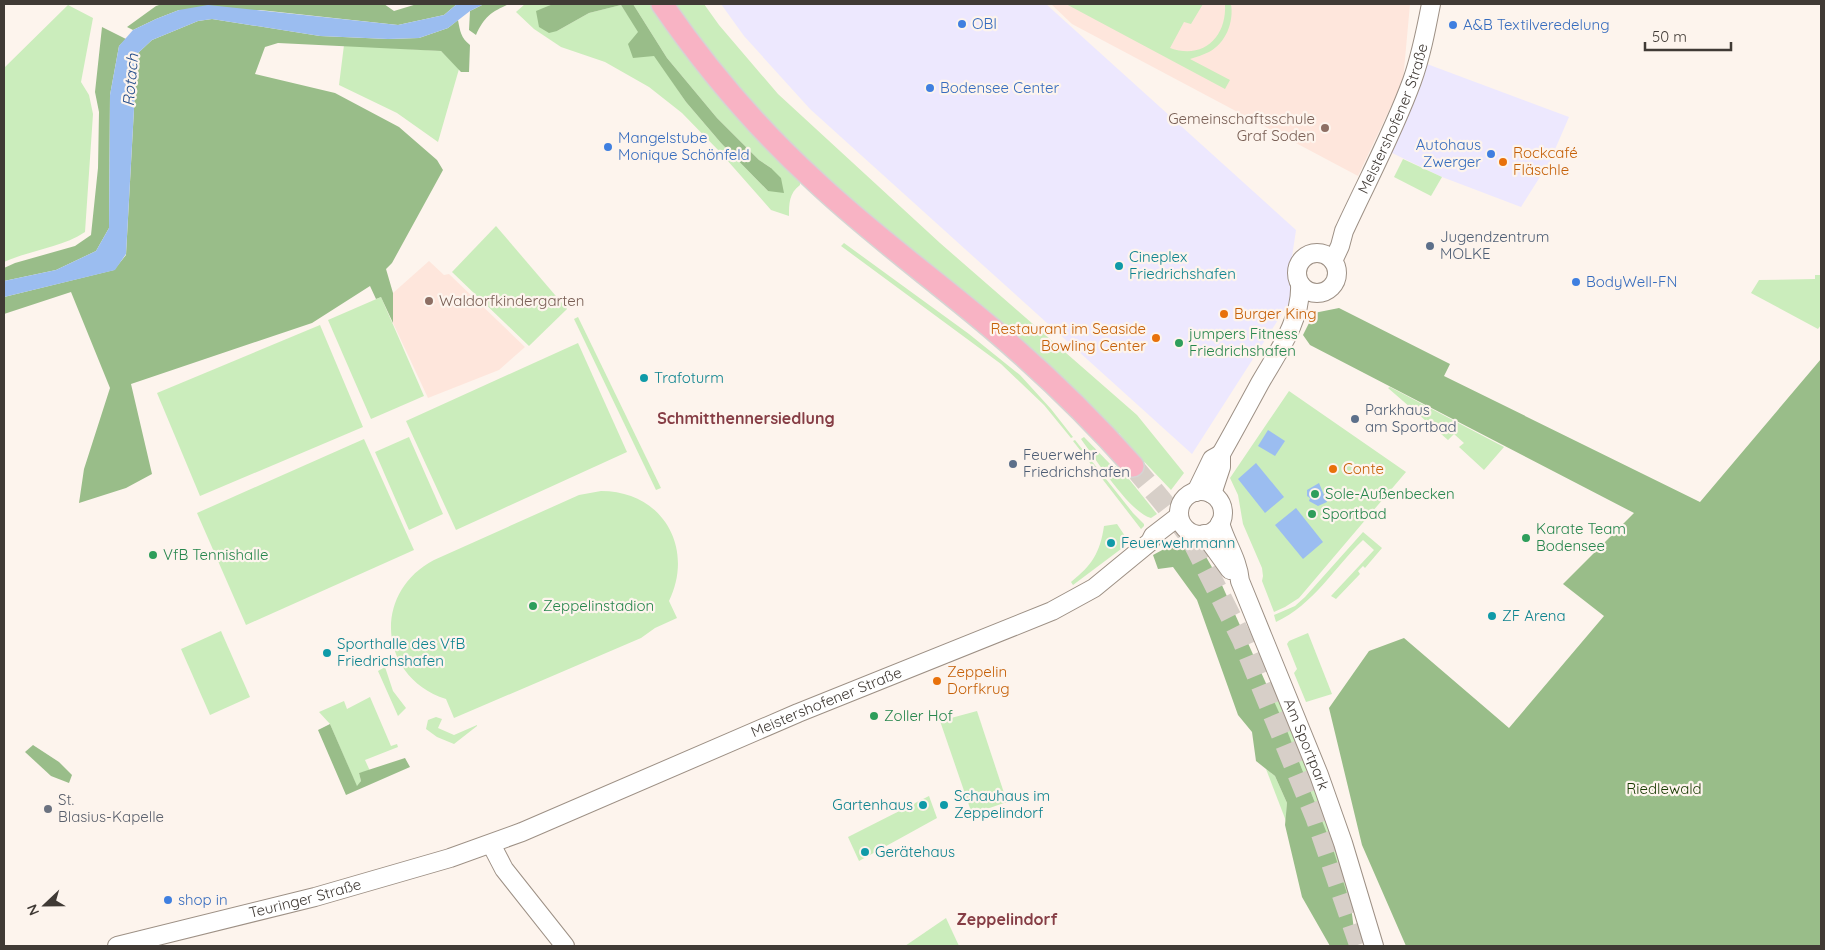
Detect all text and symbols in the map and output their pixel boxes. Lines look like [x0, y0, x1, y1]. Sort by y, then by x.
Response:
place label: OBI [972, 14, 997, 33]
place label: A&B Textilveredelung [1463, 15, 1610, 34]
marker: OBI [956, 18, 968, 30]
marker: A&B Textilveredelung [1447, 19, 1459, 31]
scale bar [1645, 20, 1731, 52]
text: 50 m [1652, 27, 1687, 46]
street label: Meistershofener Straße [1353, 41, 1432, 197]
water label: Rotach [118, 52, 142, 107]
place label: Bodensee Center [940, 78, 1060, 97]
marker: Bodensee Center [924, 82, 936, 94]
place label: Gemeinschaftsschule Graf Soden [1168, 109, 1315, 145]
marker: Gemeinschaftsschule Graf Soden [1319, 122, 1331, 134]
place label: Mangelstube Monique Schönfeld [618, 128, 750, 164]
place label: Autohaus Zwerger [1416, 135, 1481, 171]
marker: Mangelstube Monique Schönfeld [602, 141, 614, 153]
place label: Rockcafé Fläschle [1513, 143, 1578, 179]
marker: Autohaus Zwerger [1485, 148, 1497, 160]
marker: Rockcafé Fläschle [1497, 156, 1509, 168]
place label: Jugendzentrum MOLKE [1440, 227, 1550, 263]
marker: Jugendzentrum MOLKE [1424, 240, 1436, 252]
place label: Cineplex Friedrichshafen [1129, 247, 1236, 283]
marker: Cineplex Friedrichshafen [1113, 260, 1125, 272]
place label: BodyWell-FN [1586, 272, 1677, 291]
marker: BodyWell-FN [1570, 276, 1582, 288]
place label: Waldorfkindergarten [439, 291, 584, 310]
marker: Waldorfkindergarten [423, 295, 435, 307]
place label: Burger King [1234, 304, 1317, 323]
marker: Burger King [1218, 308, 1230, 320]
place label: Restaurant im Seaside Bowling Center [991, 319, 1146, 355]
place label: jumpers Fitness Friedrichshafen [1188, 324, 1298, 360]
marker: Restaurant im Seaside Bowling Center [1150, 332, 1162, 344]
marker: jumpers Fitness Friedrichshafen [1173, 337, 1185, 349]
place label: Trafoturm [654, 368, 724, 387]
marker: Trafoturm [638, 372, 650, 384]
place label: Parkhaus am Sportbad [1365, 400, 1457, 436]
district label: Schmitthennersiedlung [657, 408, 835, 428]
marker: Parkhaus am Sportbad [1349, 413, 1361, 425]
place label: Feuerwehr Friedrichshafen [1023, 445, 1130, 481]
marker: Feuerwehr Friedrichshafen [1007, 458, 1019, 470]
place label: Conte [1343, 459, 1384, 478]
marker: Conte [1327, 463, 1339, 475]
place label: Sole-Außenbecken [1325, 484, 1455, 503]
marker: Sole-Außenbecken [1309, 488, 1321, 500]
place label: Sportbad [1322, 504, 1387, 523]
marker: Sportbad [1306, 508, 1318, 520]
place label: Karate Team Bodensee [1536, 519, 1626, 555]
marker: Karate Team Bodensee [1520, 532, 1532, 544]
place label: Feuerwehrmann [1121, 533, 1235, 552]
marker: Feuerwehrmann [1105, 537, 1117, 549]
place label: VfB Tennishalle [163, 545, 268, 564]
marker: VfB Tennishalle [147, 549, 159, 561]
place label: Zeppelinstadion [543, 596, 654, 615]
marker: Zeppelinstadion [527, 600, 539, 612]
place label: ZF Arena [1502, 606, 1566, 625]
marker: ZF Arena [1486, 610, 1498, 622]
place label: Sporthalle des VfB Friedrichshafen [337, 634, 465, 670]
marker: Sporthalle des VfB Friedrichshafen [321, 647, 333, 659]
street label: Meistershofener Straße [748, 662, 904, 741]
place label: Zeppelin Dorfkrug [947, 662, 1010, 698]
marker: Zeppelin Dorfkrug [931, 675, 943, 687]
street label: Am Sportpark [1280, 696, 1334, 793]
place label: Zoller Hof [884, 706, 954, 725]
marker: Zoller Hof [868, 710, 880, 722]
park label: Riedlewald [1626, 779, 1702, 798]
place label: Schauhaus im Zeppelindorf [954, 786, 1050, 822]
place label: St. Blasius-Kapelle [58, 790, 164, 826]
place label: Gartenhaus [832, 795, 913, 814]
marker: Gartenhaus [917, 799, 929, 811]
marker: Schauhaus im Zeppelindorf [938, 799, 950, 811]
marker: St. Blasius-Kapelle [42, 803, 54, 815]
place label: Gerätehaus [875, 842, 955, 861]
marker: Gerätehaus [859, 846, 871, 858]
street label: Teuringer Straße [247, 874, 363, 922]
north arrow [20, 880, 70, 930]
place label: shop in [178, 890, 228, 909]
marker: shop in [162, 894, 174, 906]
text: N [23, 902, 43, 918]
district label: Zeppelindorf [957, 909, 1057, 929]

